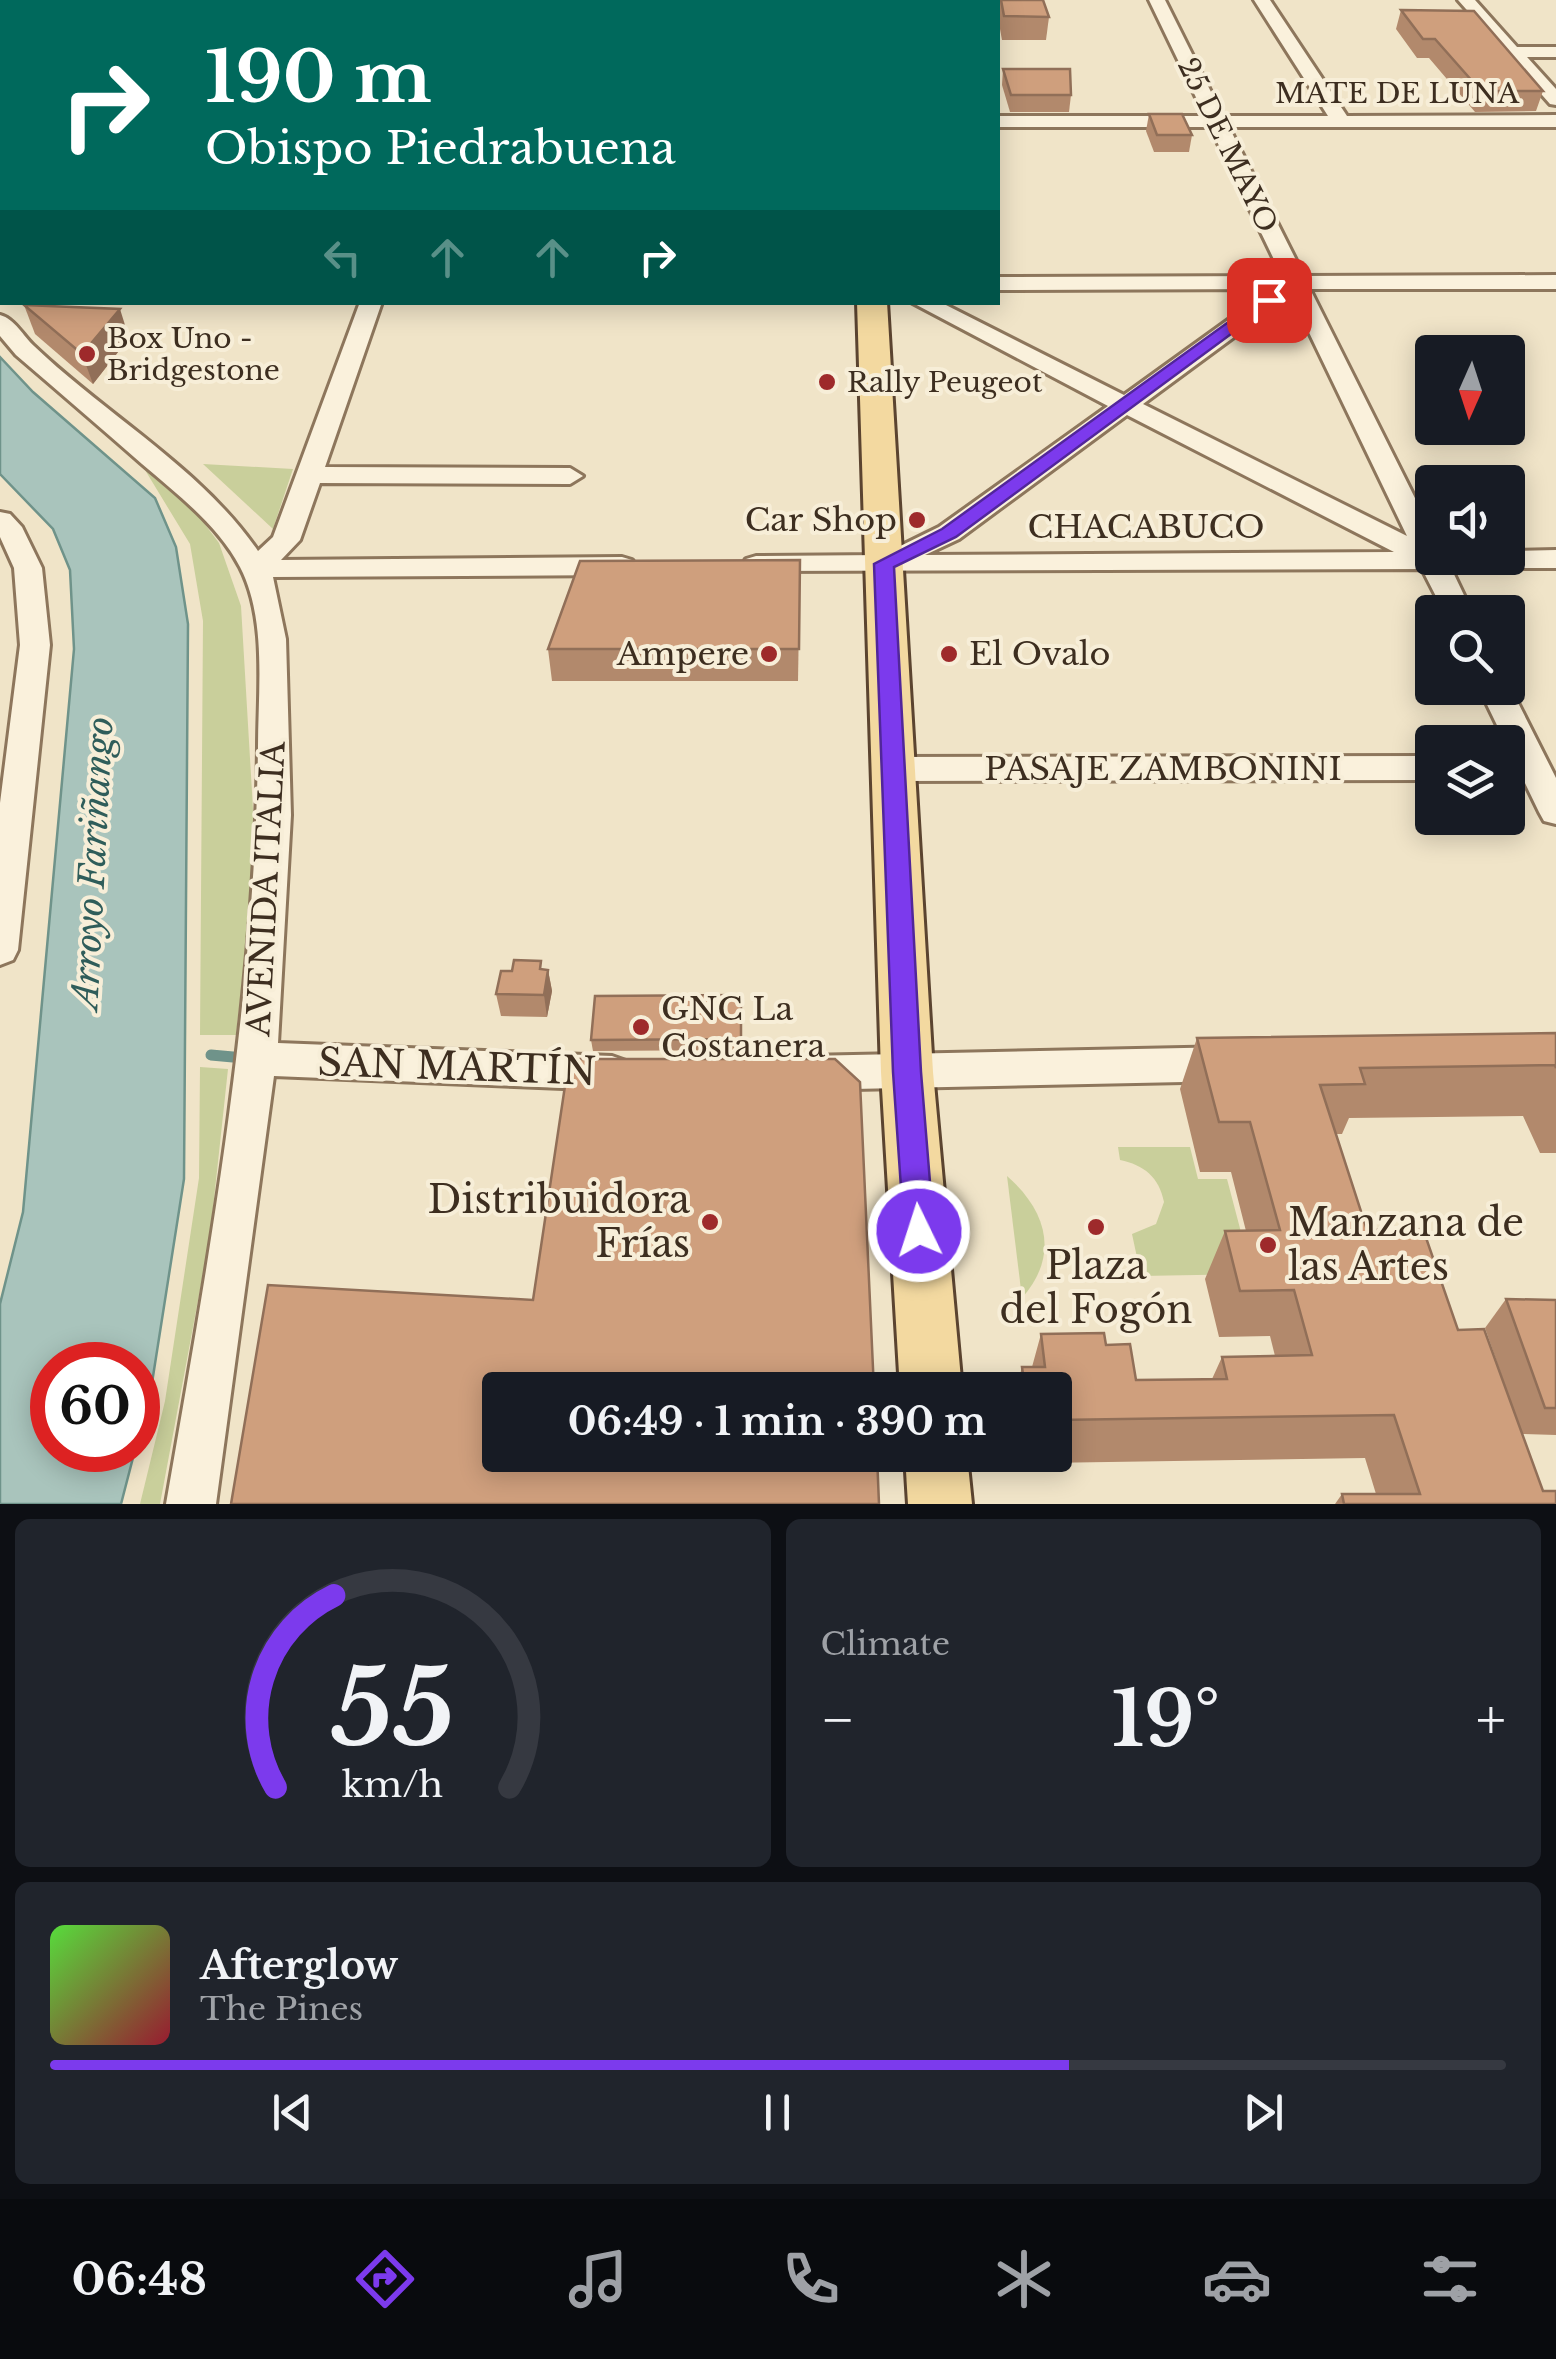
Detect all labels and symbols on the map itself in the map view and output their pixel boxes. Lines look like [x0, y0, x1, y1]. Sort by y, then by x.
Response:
street label: 25 DE MAYO [1170, 52, 1285, 238]
street label: MATE DE LUNA [1275, 76, 1519, 111]
pin [1227, 258, 1312, 343]
place label: Box Uno - Bridgestone [107, 321, 280, 388]
north arrow [1415, 335, 1525, 445]
marker: Box Uno - Bridgestone [76, 343, 98, 365]
place label: Rally Peugeot [847, 365, 1043, 400]
marker: Rally Peugeot [816, 371, 838, 393]
place label: Car Shop [745, 500, 897, 540]
street label: CHACABUCO [1027, 507, 1265, 547]
marker: Car Shop [906, 509, 928, 531]
place label: Ampere [616, 634, 749, 674]
place label: El Ovalo [969, 634, 1110, 674]
marker: Ampere [758, 643, 780, 665]
marker: El Ovalo [938, 643, 960, 665]
water label: Arroyo Fariñango [63, 716, 122, 1014]
street label: AVENIDA ITALIA [238, 739, 294, 1038]
street label: PASAJE ZAMBONINI [984, 749, 1342, 789]
place label: GNC La Costanera [661, 989, 826, 1066]
marker: GNC La Costanera [630, 1016, 652, 1038]
street label: SAN MARTÍN [317, 1037, 597, 1095]
place label: Distribuidora Frías [428, 1176, 691, 1267]
position arrow [867, 1179, 971, 1283]
place label: Manzana de las Artes [1288, 1199, 1524, 1290]
marker: Distribuidora Frías [699, 1211, 721, 1233]
marker: Plaza del Fogón [1085, 1216, 1107, 1238]
marker: Manzana de las Artes [1257, 1234, 1279, 1256]
place label: Plaza del Fogón [999, 1242, 1193, 1333]
speed limit sign: 60 [30, 1342, 160, 1472]

